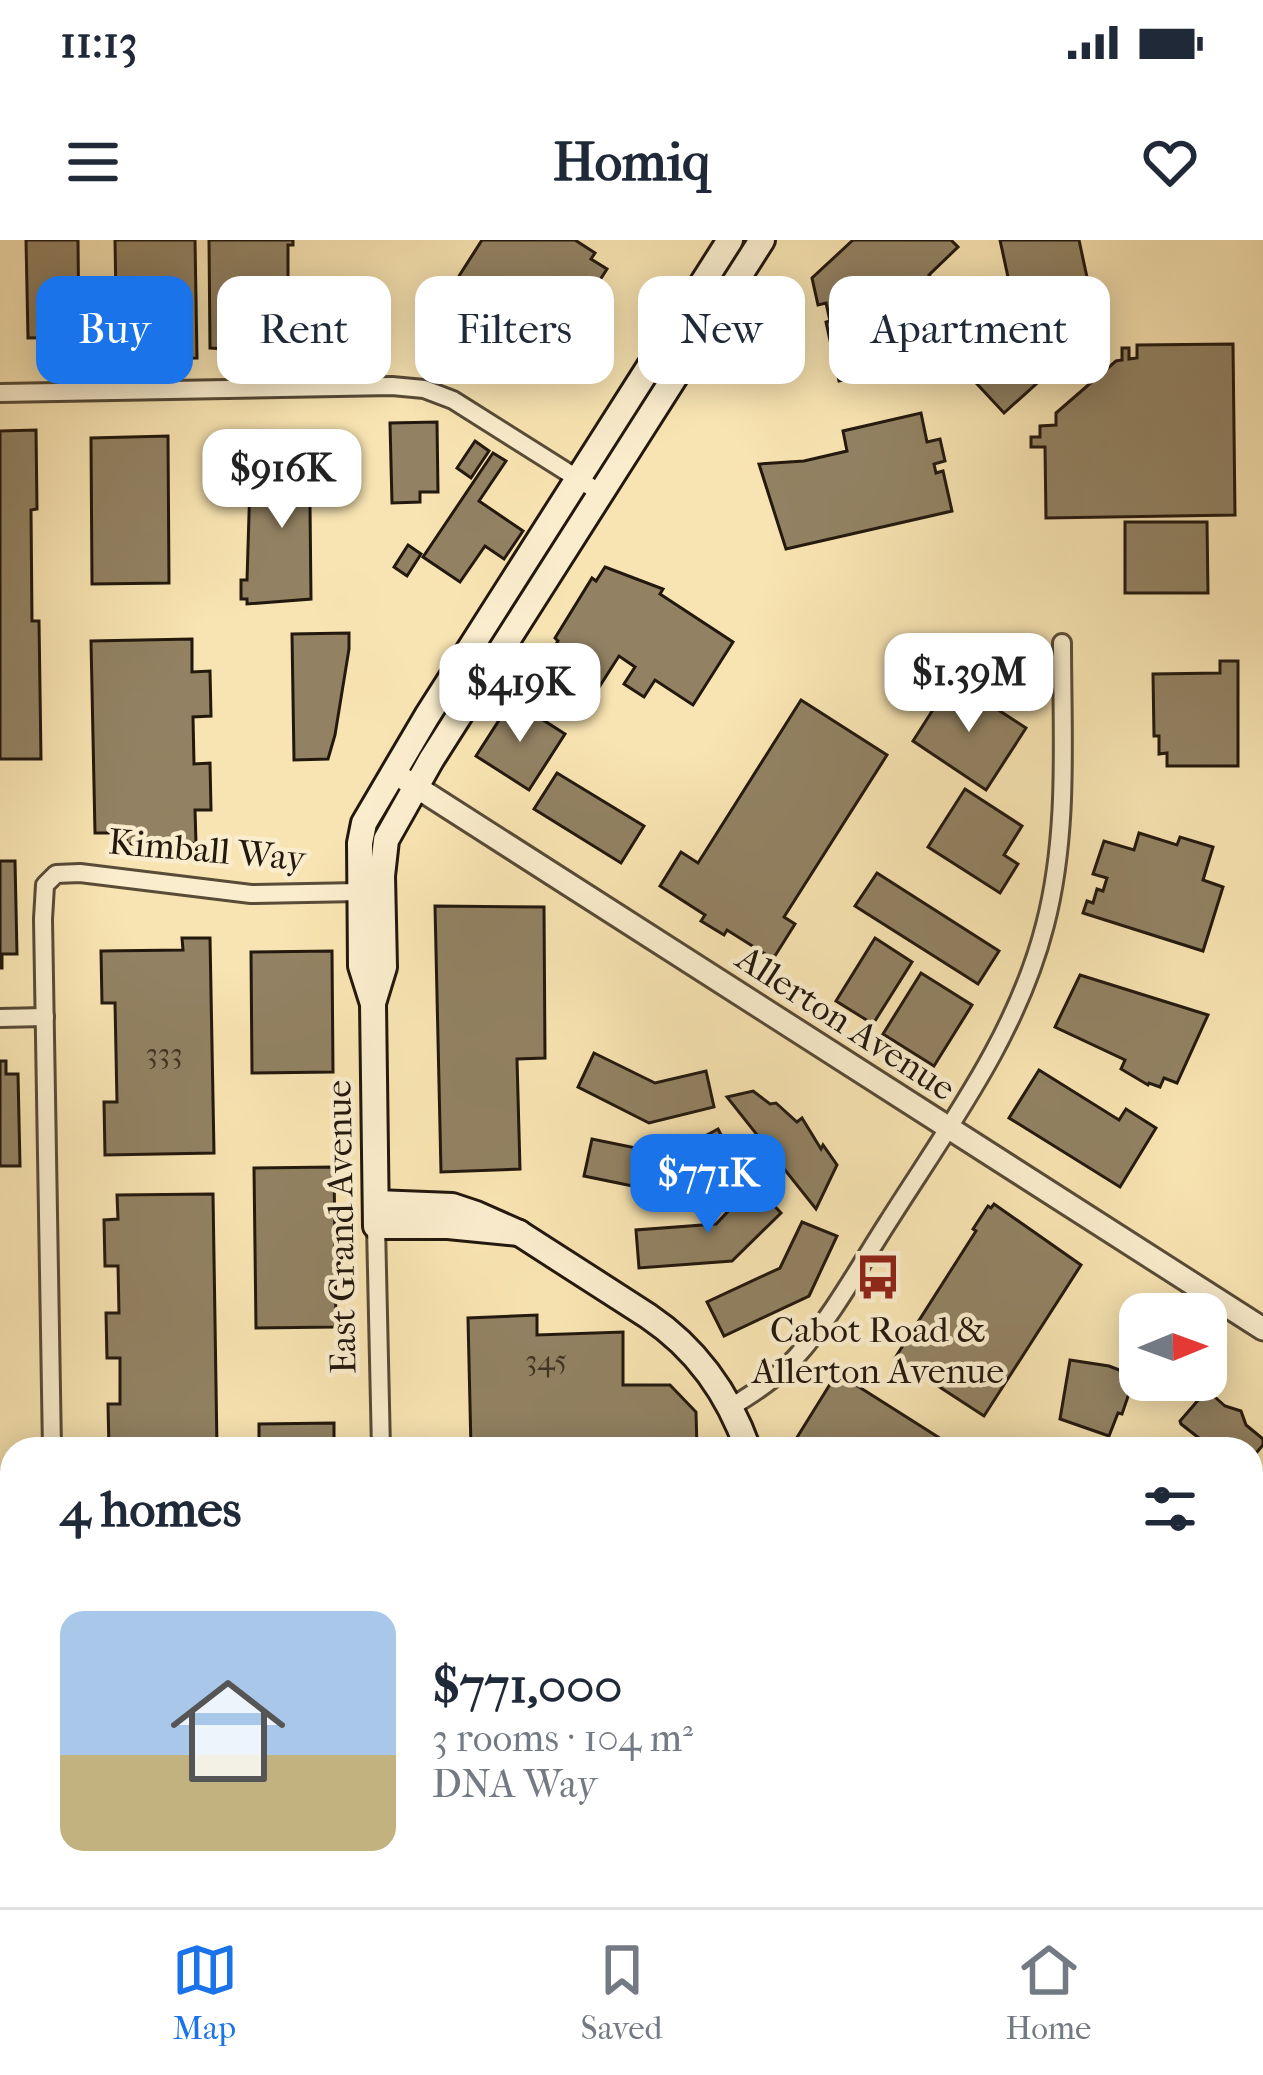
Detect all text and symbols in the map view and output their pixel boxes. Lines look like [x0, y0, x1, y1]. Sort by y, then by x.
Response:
text: 11:13 [60, 16, 138, 69]
icon: menu [60, 129, 126, 195]
icon: heart [1137, 129, 1203, 195]
text: Homiq [553, 131, 710, 194]
chip: Buy [36, 276, 193, 384]
chip: Rent [217, 276, 391, 384]
chip: Filters [415, 276, 614, 384]
chip: New [638, 276, 805, 384]
chip: Apartment [829, 276, 1110, 384]
pin: $916K [198, 429, 366, 531]
text: $916K [229, 445, 335, 491]
pin: $1.39M [871, 633, 1067, 735]
pin: $419K [436, 643, 604, 745]
text: $1.39M [911, 649, 1027, 695]
text: $419K [466, 659, 574, 705]
street label: Kimball Way [107, 820, 309, 880]
street label: Allerton Avenue [727, 936, 963, 1109]
house number: 333 [146, 1036, 182, 1071]
street label: East Grand Avenue [317, 1080, 365, 1374]
pin: $771K [624, 1134, 792, 1236]
text: $771K [657, 1150, 759, 1196]
bus stop icon: Cabot Road & Allerton Avenue [853, 1252, 903, 1302]
north arrow [1119, 1293, 1227, 1401]
map controls [1119, 1293, 1227, 1401]
place label: Cabot Road & Allerton Avenue [750, 1309, 1004, 1392]
house number: 345 [525, 1343, 567, 1378]
icon: filters [1137, 1476, 1203, 1542]
text: 4 homes [60, 1479, 241, 1539]
text: $771,000 [432, 1655, 622, 1715]
icon: home [156, 1659, 300, 1803]
text: 3 rooms · 104 m² [432, 1715, 693, 1761]
text: DNA Way [432, 1761, 598, 1807]
tab: Map [172, 1937, 238, 2048]
tab: Saved [581, 1937, 662, 2048]
tab: Home [1006, 1937, 1091, 2048]

